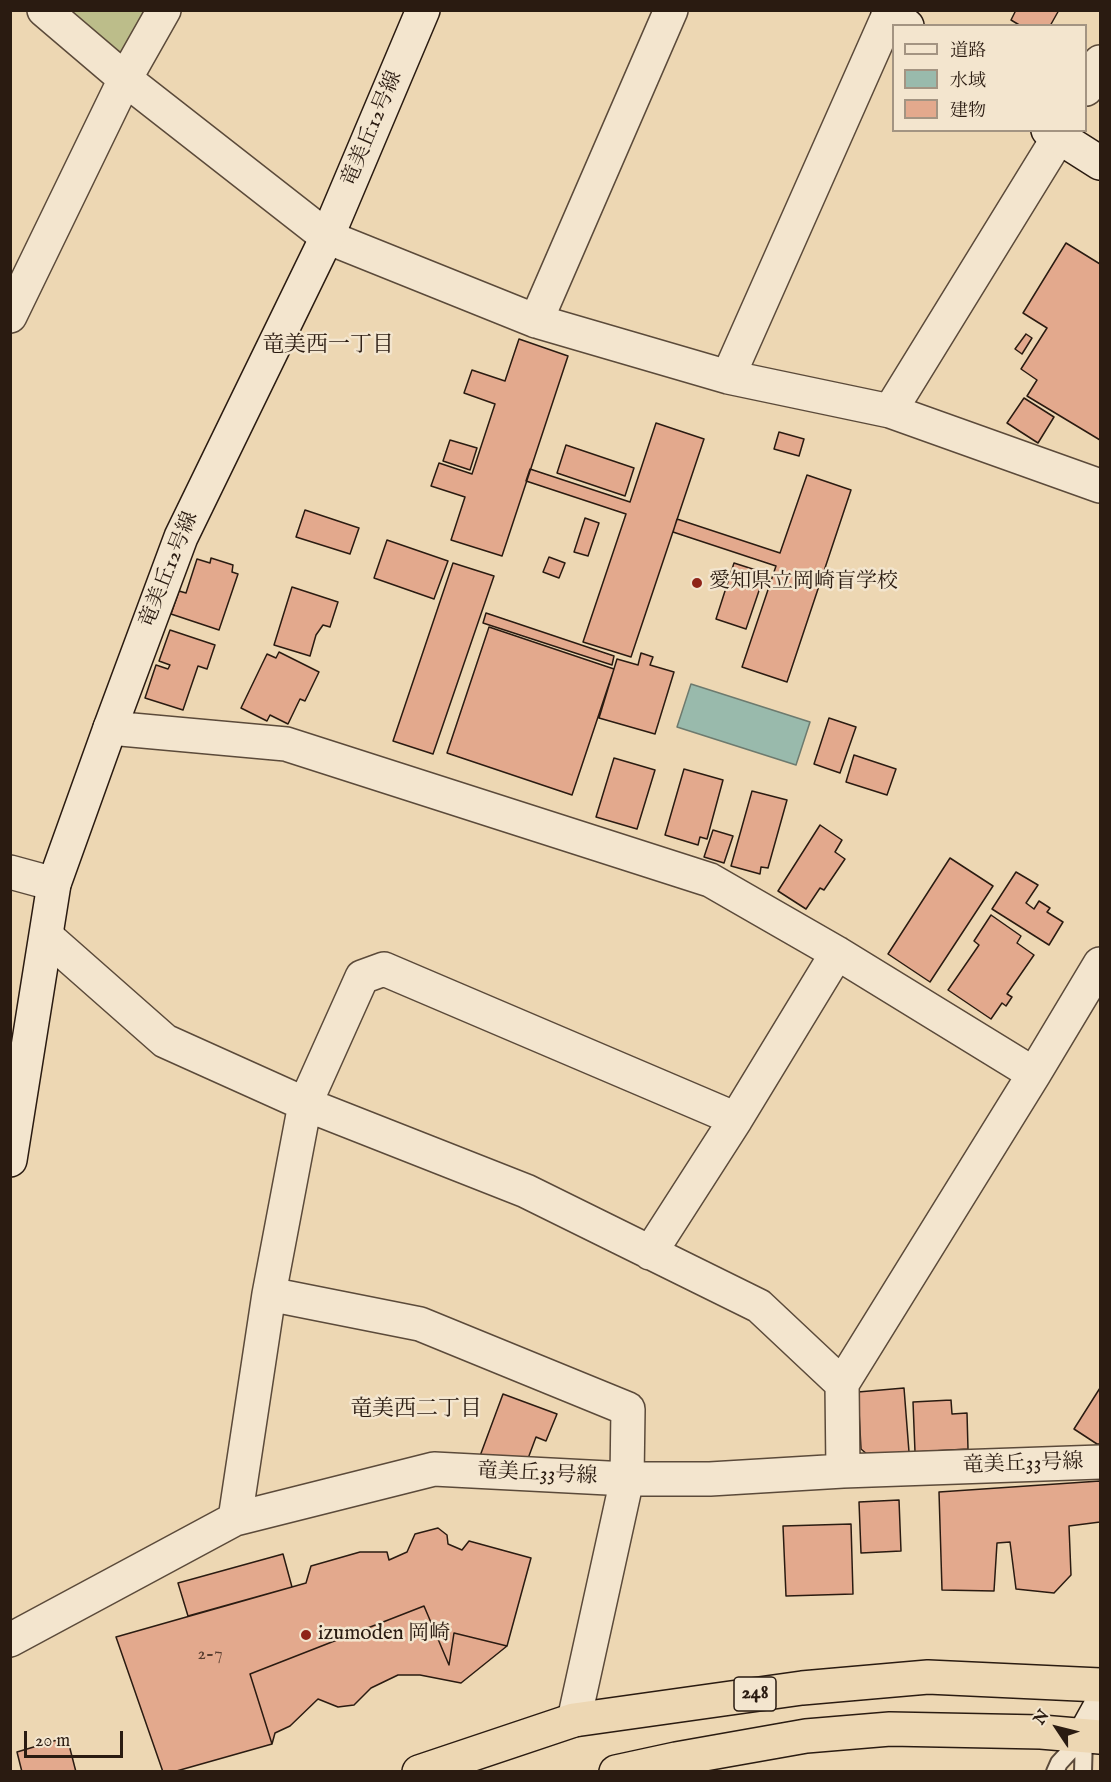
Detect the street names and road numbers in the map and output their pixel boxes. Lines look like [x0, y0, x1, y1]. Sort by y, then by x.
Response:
street label: 竜美丘12号線 [337, 68, 409, 190]
street label: 竜美丘12号線 [135, 508, 205, 632]
street label: 竜美丘33号線 [962, 1450, 1084, 1480]
street label: 竜美丘33号線 [476, 1459, 598, 1491]
road number: 248 [734, 1677, 776, 1711]

